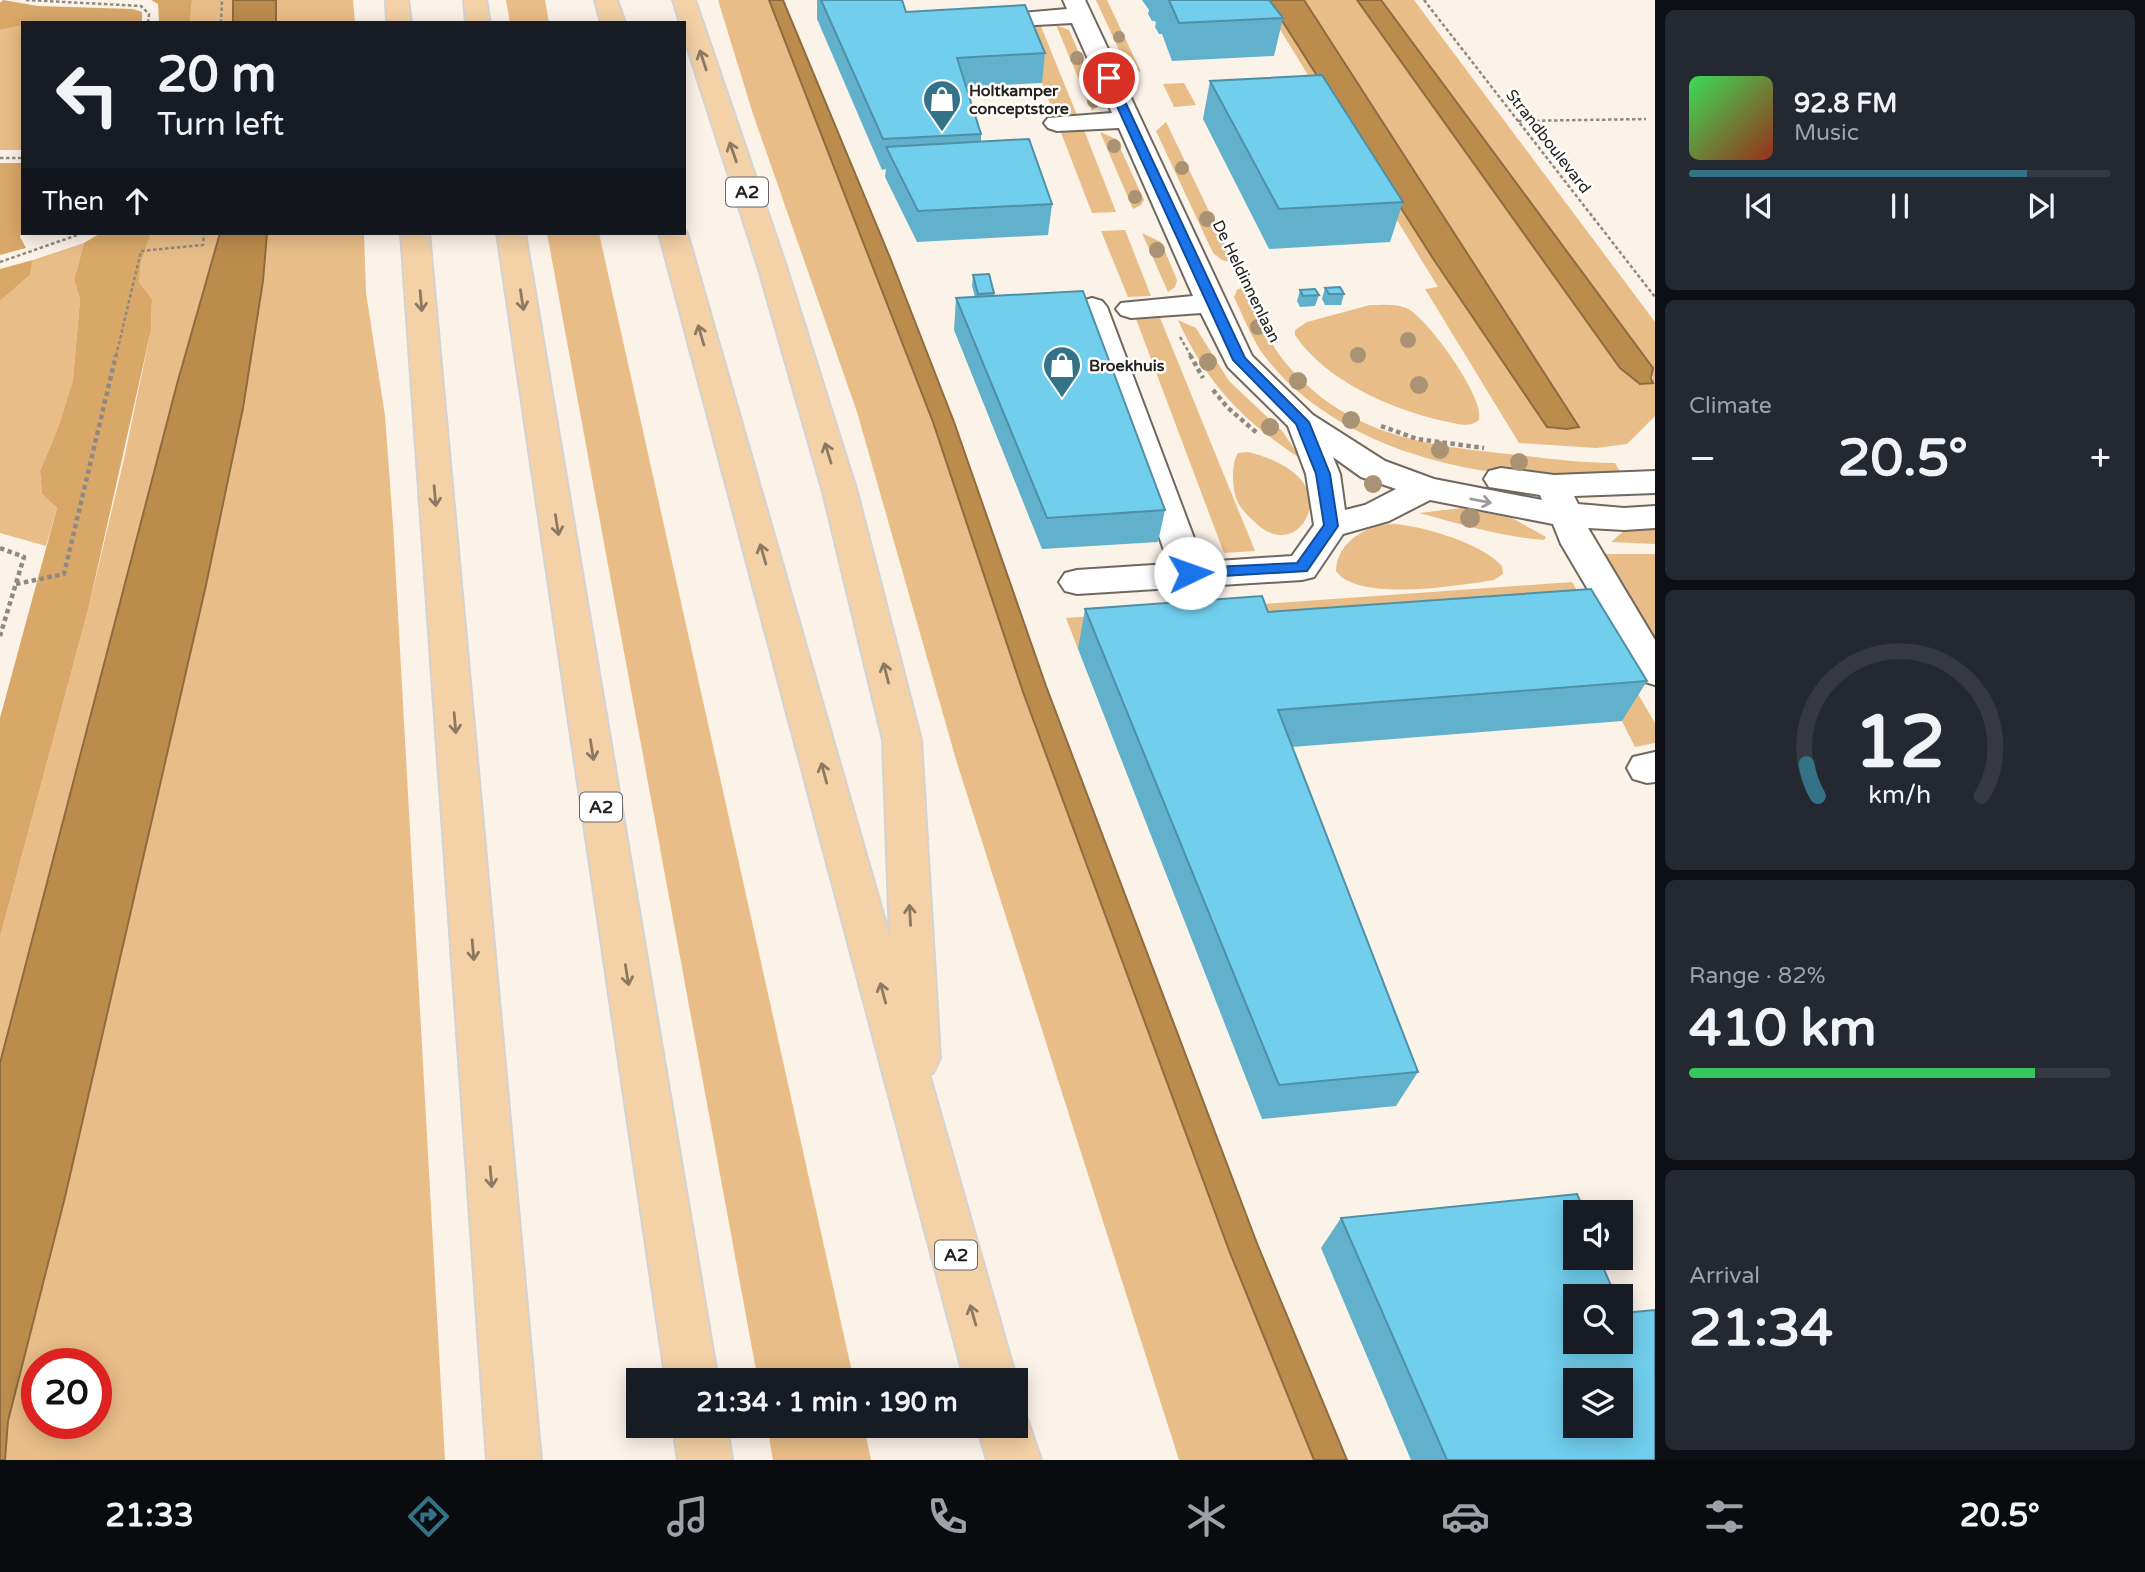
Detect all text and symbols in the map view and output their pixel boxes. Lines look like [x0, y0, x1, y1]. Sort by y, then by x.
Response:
text: 20 m [157, 46, 276, 105]
pin [1079, 48, 1139, 108]
icon: left [42, 49, 133, 140]
one-way arrow [696, 50, 708, 72]
icon: arrive [1090, 59, 1128, 97]
shop icon: Holtkamper conceptstore [921, 78, 963, 133]
place label: Holtkamper conceptstore [969, 81, 1069, 119]
street label: Strandboulevard [1501, 86, 1595, 198]
text: 92.8 FM [1794, 88, 1897, 119]
text: Turn left [157, 106, 284, 144]
text: Music [1794, 119, 1859, 147]
one-way arrow [726, 142, 738, 164]
road number: A2 [726, 177, 768, 206]
icon: ahead [118, 182, 156, 220]
text: Then [42, 186, 104, 217]
icon: previous [1740, 187, 1778, 225]
icon: pause [1881, 187, 1919, 225]
icon: next [2022, 187, 2060, 225]
street label: De Heldinnenlaan [1208, 217, 1284, 346]
one-way arrow [516, 288, 529, 311]
one-way arrow [415, 289, 428, 312]
one-way arrow [694, 324, 707, 346]
shop icon: Broekhuis [1041, 344, 1083, 399]
place label: Broekhuis [1089, 356, 1165, 376]
text: Climate [1689, 392, 1772, 420]
text: 20.5° [1838, 427, 1968, 490]
text: − [1689, 436, 1716, 482]
text: + [2090, 436, 2111, 482]
one-way arrow [821, 443, 834, 465]
one-way arrow [429, 485, 442, 507]
one-way arrow [1469, 494, 1492, 508]
one-way arrow [551, 513, 564, 536]
position arrow [1153, 536, 1227, 610]
one-way arrow [756, 543, 769, 566]
one-way arrow [879, 663, 892, 685]
text: 12 [1854, 699, 1946, 787]
one-way arrow [449, 711, 462, 734]
one-way arrow [586, 738, 599, 761]
one-way arrow [817, 762, 830, 785]
text: km/h [1869, 780, 1931, 810]
road number: A2 [580, 792, 622, 822]
one-way arrow [904, 903, 917, 926]
one-way arrow [467, 938, 480, 961]
text: Range · 82% [1689, 962, 1825, 990]
one-way arrow [621, 963, 634, 985]
one-way arrow [876, 982, 889, 1005]
text: 410 km [1689, 997, 1877, 1060]
one-way arrow [485, 1165, 498, 1188]
map controls [1563, 1200, 1633, 1438]
button: sound [1563, 1200, 1633, 1270]
road number: A2 [935, 1240, 977, 1270]
text: Arrival [1689, 1262, 1760, 1290]
button: search [1563, 1284, 1633, 1354]
text: 21:34 [1689, 1297, 1833, 1360]
one-way arrow [965, 1304, 978, 1326]
speed limit sign: 20 [21, 1348, 112, 1439]
button: layers [1563, 1368, 1633, 1438]
text: 21:34 · 1 min · 190 m [696, 1387, 958, 1418]
icon: directions [404, 1492, 453, 1541]
icon: music [663, 1492, 712, 1541]
icon: phone [923, 1492, 972, 1541]
icon: climate [1182, 1492, 1231, 1541]
icon: car [1441, 1492, 1490, 1541]
icon: filters [1700, 1492, 1749, 1541]
text: 21:33 [105, 1497, 194, 1535]
text: 20.5° [1960, 1497, 2040, 1535]

